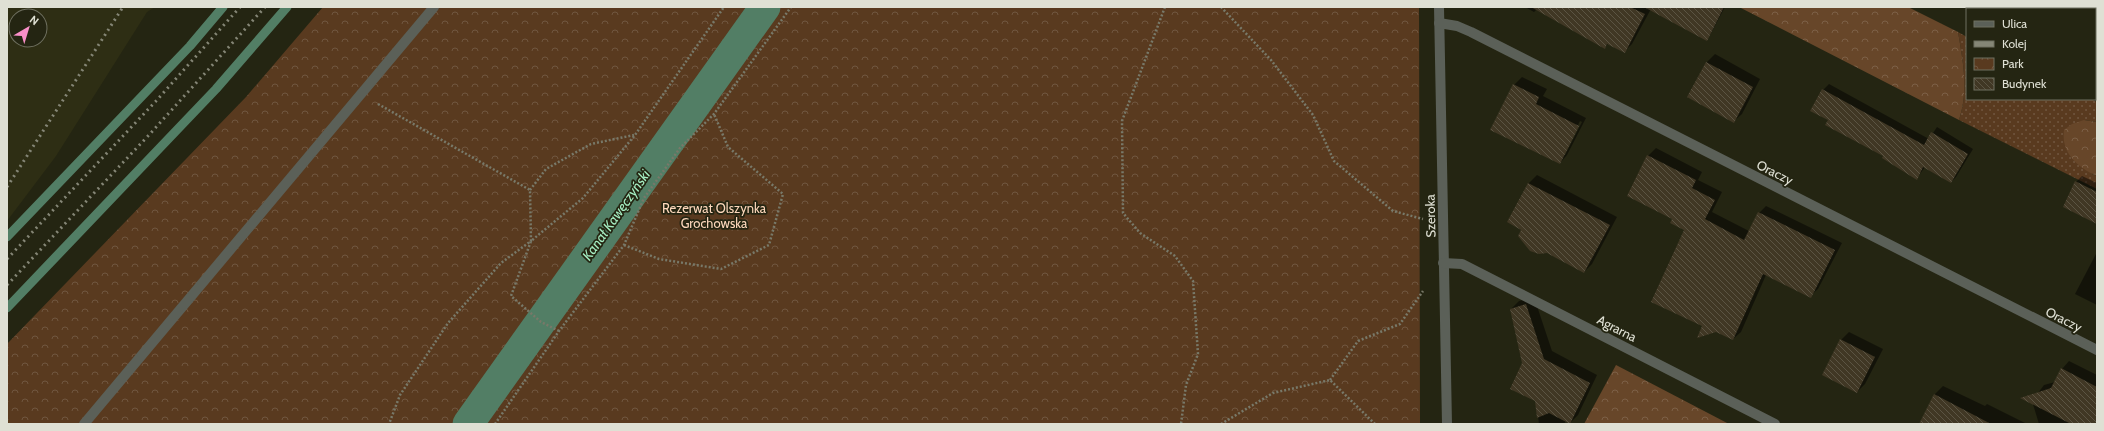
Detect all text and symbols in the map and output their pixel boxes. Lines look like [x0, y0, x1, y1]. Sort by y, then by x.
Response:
north arrow [8, 8, 48, 48]
legend [1966, 8, 2096, 100]
text: N [27, 12, 42, 28]
text: Ulica [2002, 16, 2027, 31]
text: Kolej [2002, 36, 2026, 51]
text: Park [2002, 56, 2024, 71]
text: Budynek [2002, 76, 2047, 91]
street label: Oraczy [1754, 156, 1796, 188]
water label: Kanał Kawęczyński [578, 165, 655, 264]
street label: Szeroka [1422, 194, 1438, 238]
park label: Rezerwat Olszynka Grochowska [662, 200, 767, 231]
street label: Oraczy [2043, 303, 2085, 335]
street label: Agrarna [1595, 311, 1640, 345]

